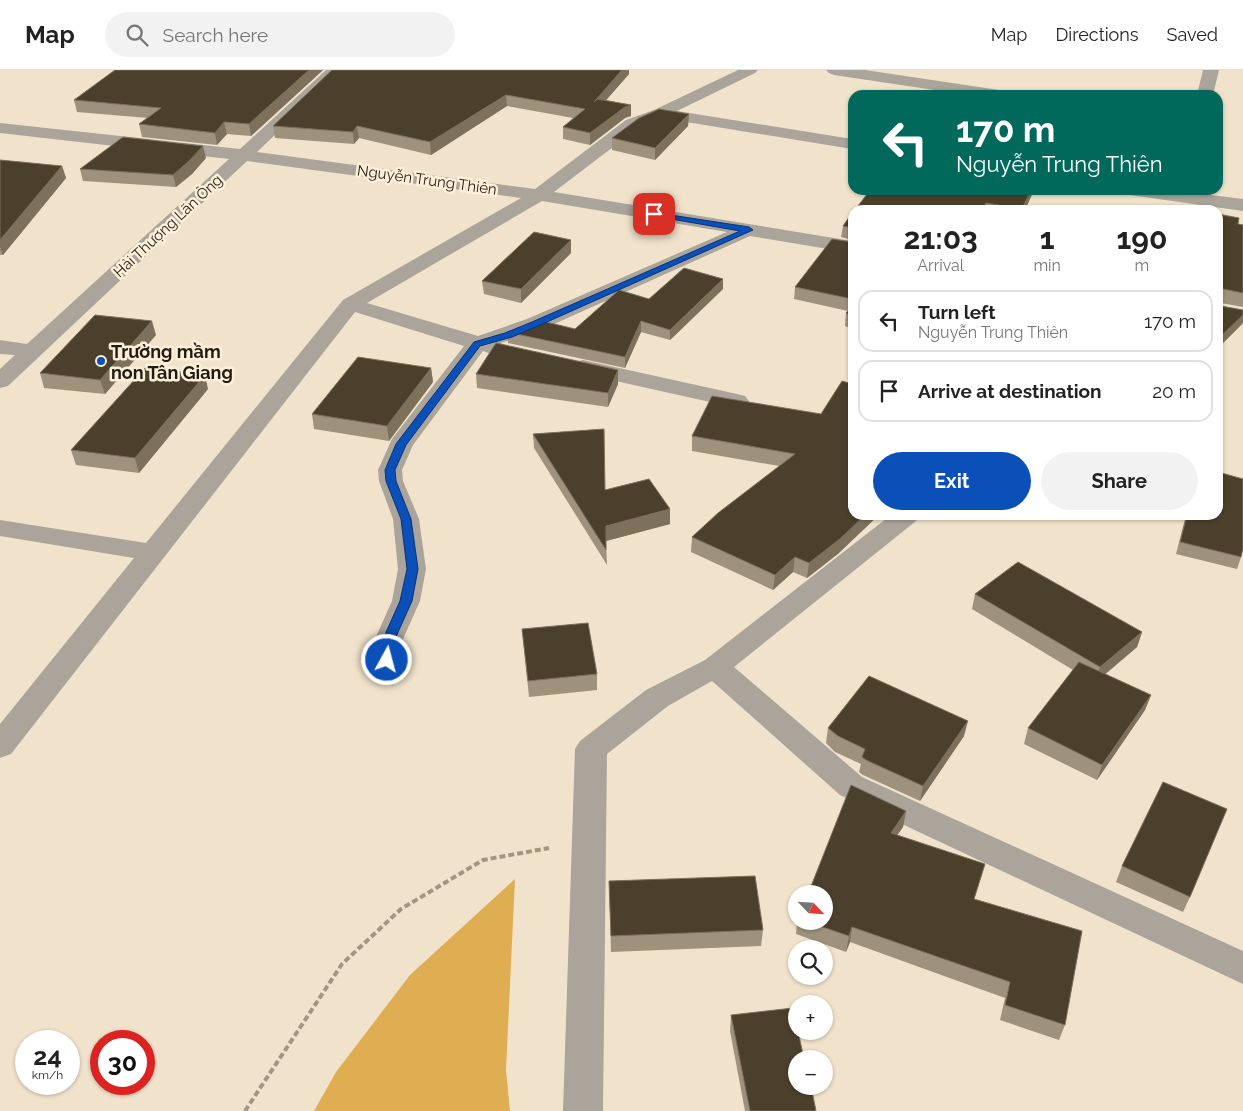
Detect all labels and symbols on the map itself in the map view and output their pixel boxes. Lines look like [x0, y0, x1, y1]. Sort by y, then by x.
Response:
street label: Nguyễn Trung Thiên [356, 161, 498, 199]
street label: Hải Thượng Lãn Ông [110, 171, 226, 281]
pin [633, 193, 675, 235]
place label: Trường mầm non Tân Giang [111, 341, 233, 383]
marker: Trường mầm non Tân Giang [95, 355, 107, 367]
position arrow [360, 633, 412, 685]
north arrow [788, 885, 832, 930]
speed limit sign: 30 [90, 1030, 155, 1095]

